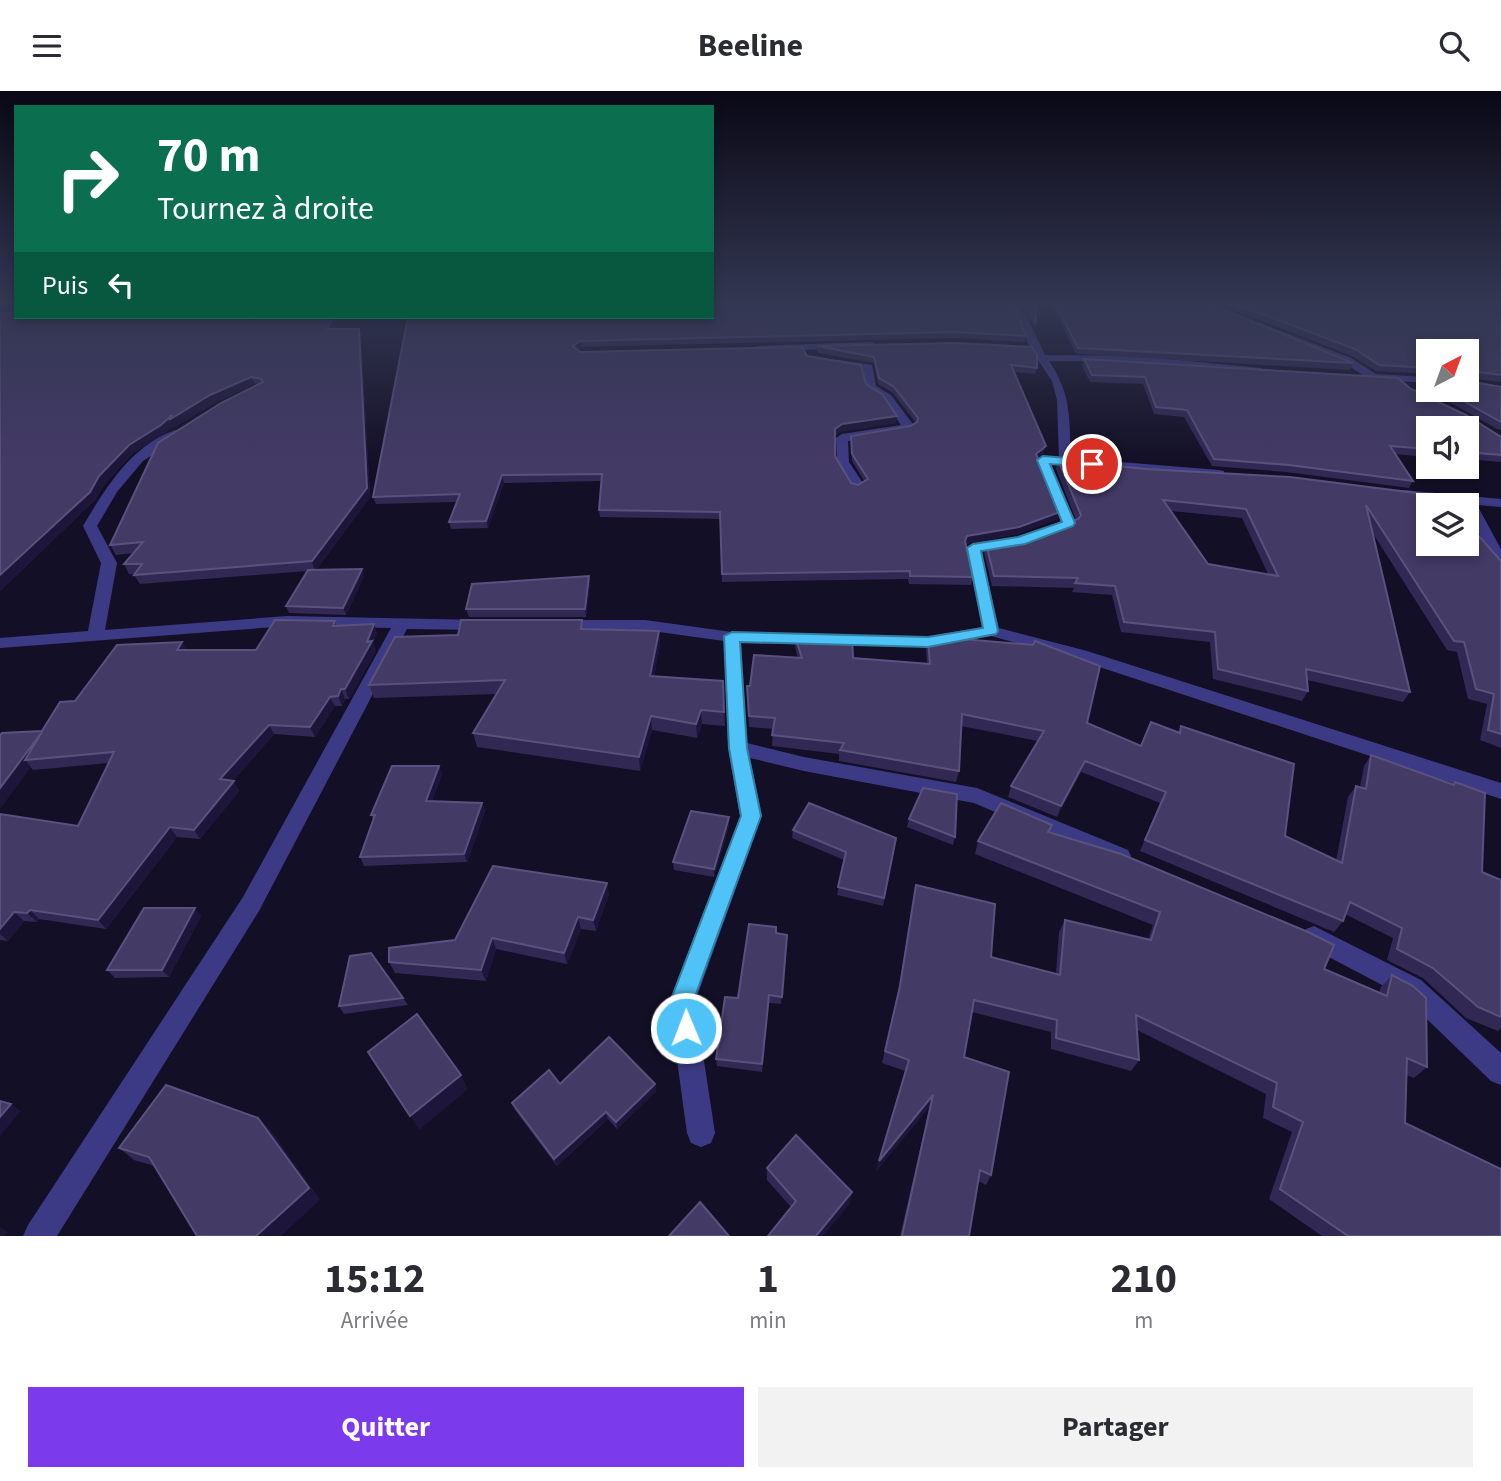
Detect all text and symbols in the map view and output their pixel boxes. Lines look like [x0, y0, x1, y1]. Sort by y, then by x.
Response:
text: Beeline [698, 23, 803, 69]
icon: menu [28, 27, 66, 65]
icon: search [1435, 27, 1473, 65]
text: 70 m [157, 121, 261, 191]
icon: right [42, 133, 133, 224]
text: Tournez à droite [157, 186, 374, 232]
icon: left [102, 266, 140, 304]
text: Puis [42, 267, 88, 304]
north arrow [1416, 339, 1479, 403]
map controls [1416, 339, 1479, 556]
button: sound [1416, 416, 1479, 479]
pin [1062, 434, 1122, 494]
icon: arrive [1073, 445, 1111, 483]
button: layers [1416, 493, 1479, 556]
position arrow [649, 991, 723, 1065]
text: 15:12 [324, 1249, 425, 1309]
text: 1 [757, 1249, 779, 1309]
text: 210 [1110, 1249, 1177, 1309]
text: Arrivée [341, 1304, 408, 1337]
text: min [749, 1304, 787, 1337]
text: m [1134, 1304, 1153, 1337]
button: Quitter [28, 1387, 744, 1467]
button: Partager [758, 1387, 1473, 1467]

